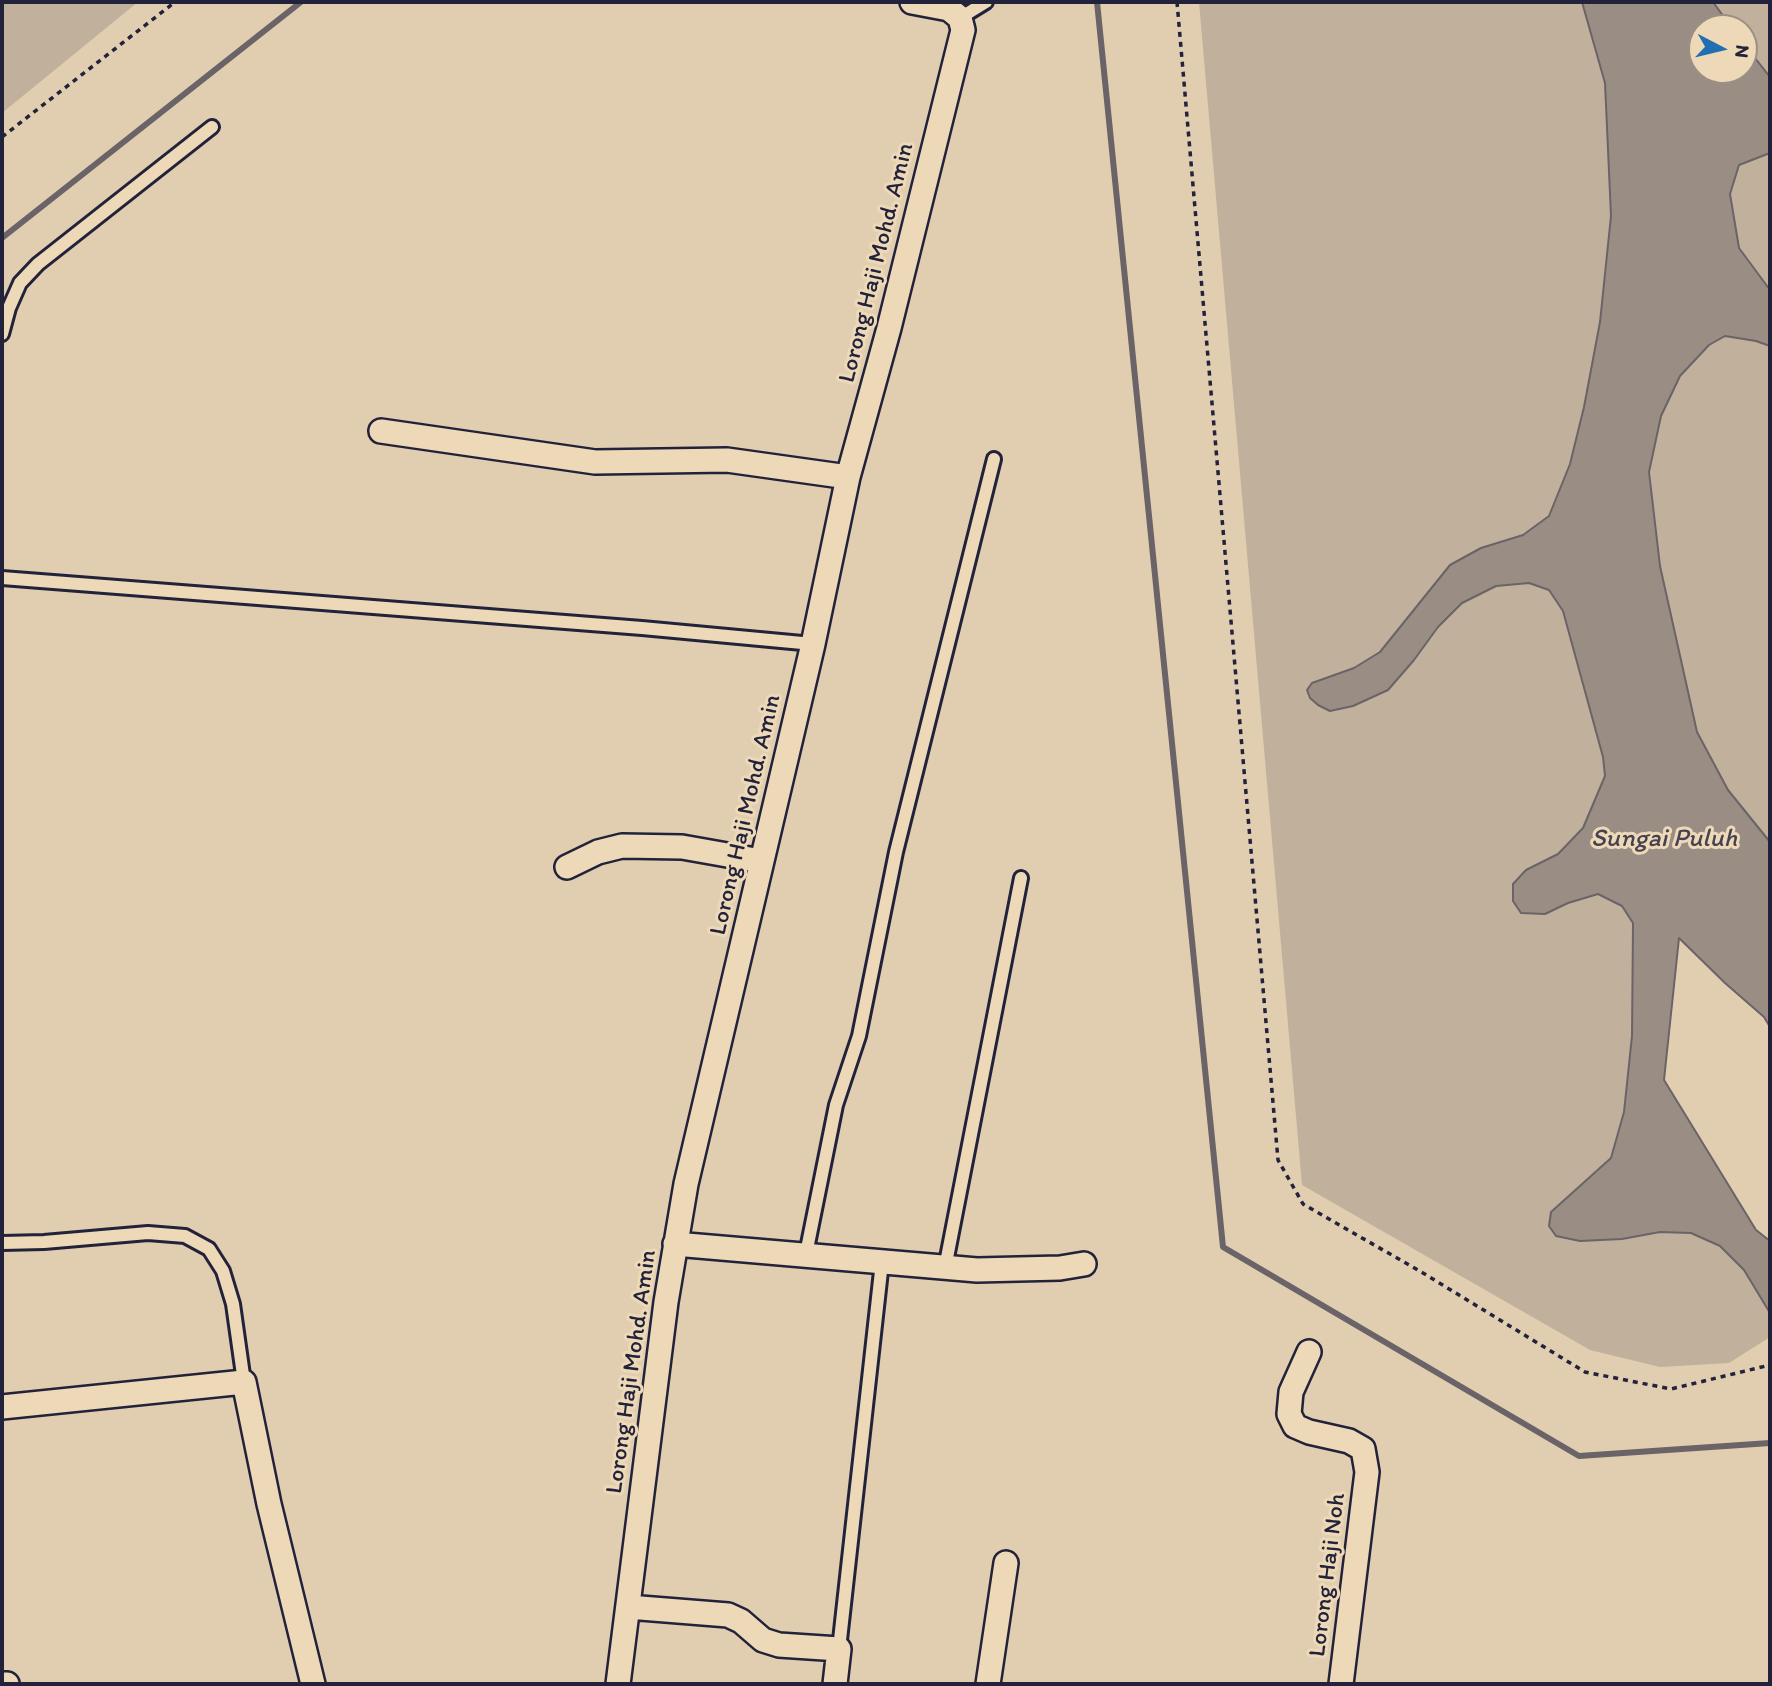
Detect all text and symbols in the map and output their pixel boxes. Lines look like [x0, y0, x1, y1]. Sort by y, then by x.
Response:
north arrow [1688, 14, 1758, 84]
text: N [1730, 44, 1755, 59]
street label: Lorong Haji Mohd. Amin [833, 140, 921, 386]
street label: Lorong Haji Mohd. Amin [704, 692, 788, 938]
water label: Sungai Puluh [1591, 823, 1737, 855]
street label: Lorong Haji Mohd. Amin [601, 1248, 663, 1496]
street label: Lorong Haji Noh [1304, 1492, 1352, 1658]

